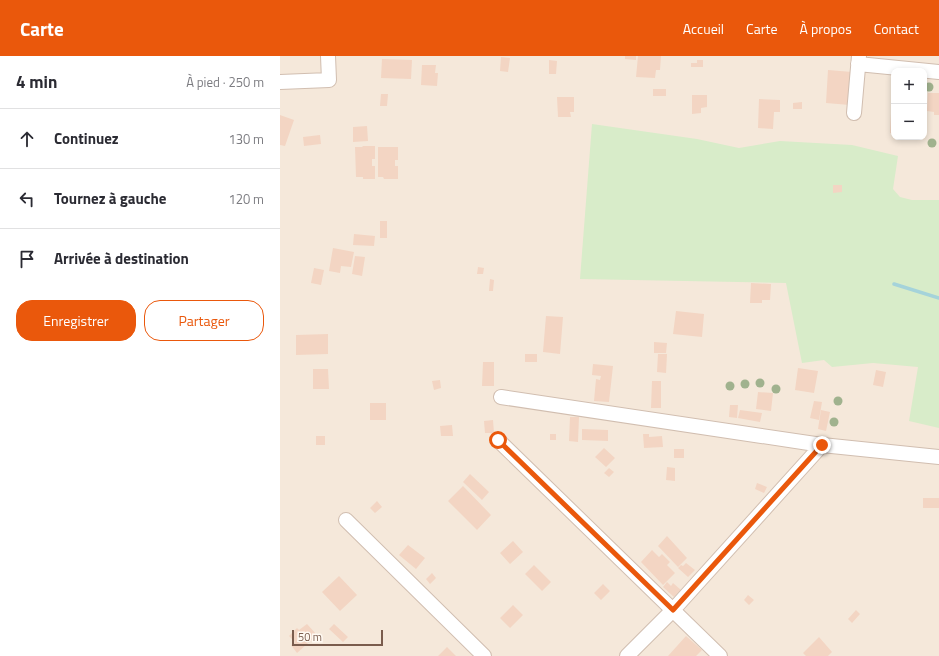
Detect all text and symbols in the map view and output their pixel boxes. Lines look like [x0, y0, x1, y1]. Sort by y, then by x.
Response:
text: Carte [20, 14, 64, 43]
text: Accueil [683, 18, 724, 39]
text: Carte [746, 18, 778, 39]
text: À propos [800, 18, 852, 39]
text: Contact [874, 18, 919, 39]
map controls [891, 68, 927, 140]
button: + [891, 68, 927, 104]
text: 4 min [16, 69, 57, 95]
text: À pied · 250 m [186, 72, 264, 92]
button: − [891, 104, 927, 140]
text: Continuez [54, 127, 119, 150]
icon: ahead [16, 128, 38, 150]
text: 130 m [228, 129, 264, 149]
text: Tournez à gauche [54, 187, 166, 210]
icon: left [16, 188, 38, 210]
text: 120 m [228, 189, 264, 209]
text: Arrivée à destination [54, 247, 189, 270]
icon: arrive [16, 248, 38, 270]
button: Enregistrer [16, 300, 136, 341]
button: Partager [144, 300, 264, 341]
route start [489, 431, 507, 449]
route end [813, 436, 831, 454]
scale bar [292, 628, 383, 647]
text: 50 m [298, 629, 322, 645]

